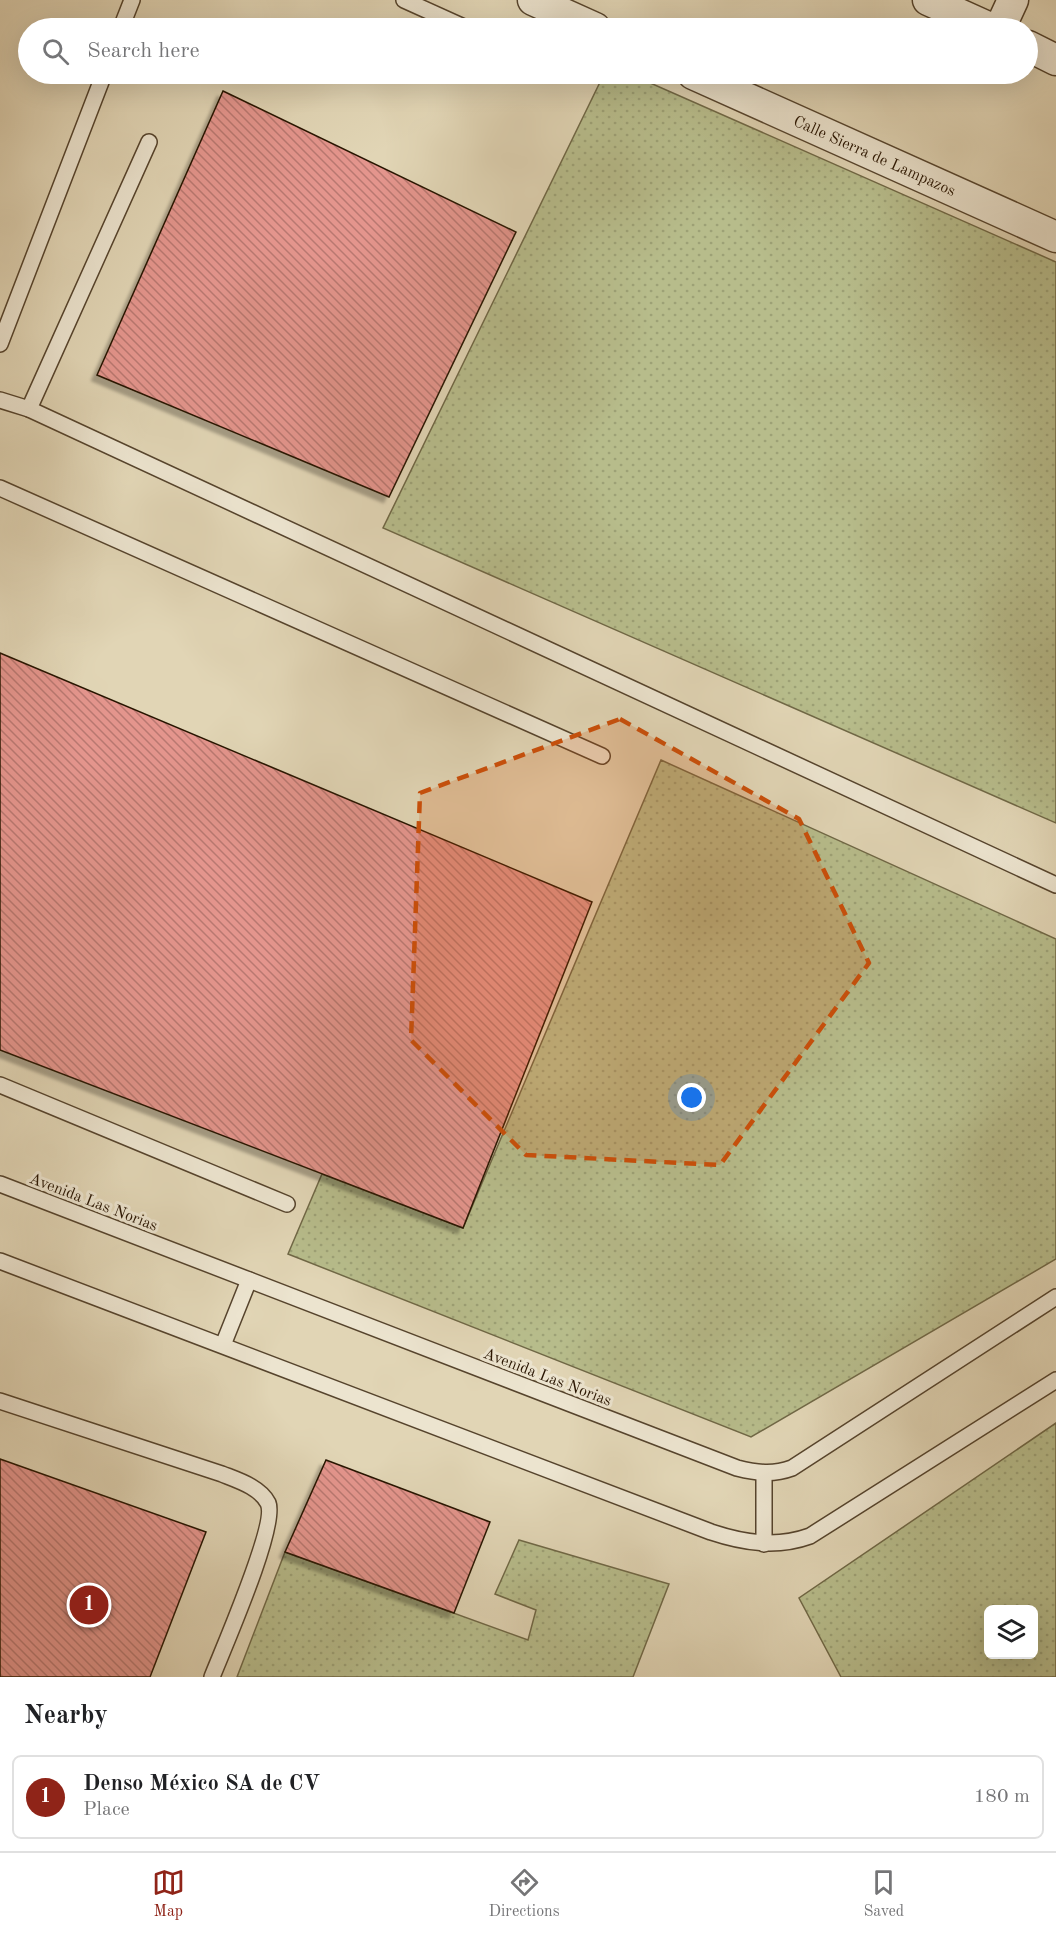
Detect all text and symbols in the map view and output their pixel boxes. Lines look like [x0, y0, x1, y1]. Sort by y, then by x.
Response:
search box [18, 18, 1038, 84]
icon: search [39, 35, 72, 68]
text: Search here [87, 40, 200, 62]
street label: Calle Sierra de Lampazos [791, 114, 958, 200]
your location [677, 1083, 706, 1112]
street label: Avenida Las Norias [27, 1171, 160, 1235]
street label: Avenida Las Norias [481, 1346, 614, 1410]
pin: 1 [70, 1582, 109, 1628]
map controls [984, 1605, 1038, 1659]
button: layers [984, 1605, 1038, 1659]
text: Nearby [24, 1703, 108, 1729]
text: Denso México SA de CV [83, 1773, 320, 1795]
text: 1 [40, 1787, 51, 1807]
text: 180 m [974, 1787, 1030, 1807]
text: Place [83, 1800, 130, 1820]
tab: Map [152, 1866, 185, 1922]
tab: Directions [489, 1866, 560, 1922]
tab: Saved [863, 1866, 904, 1922]

